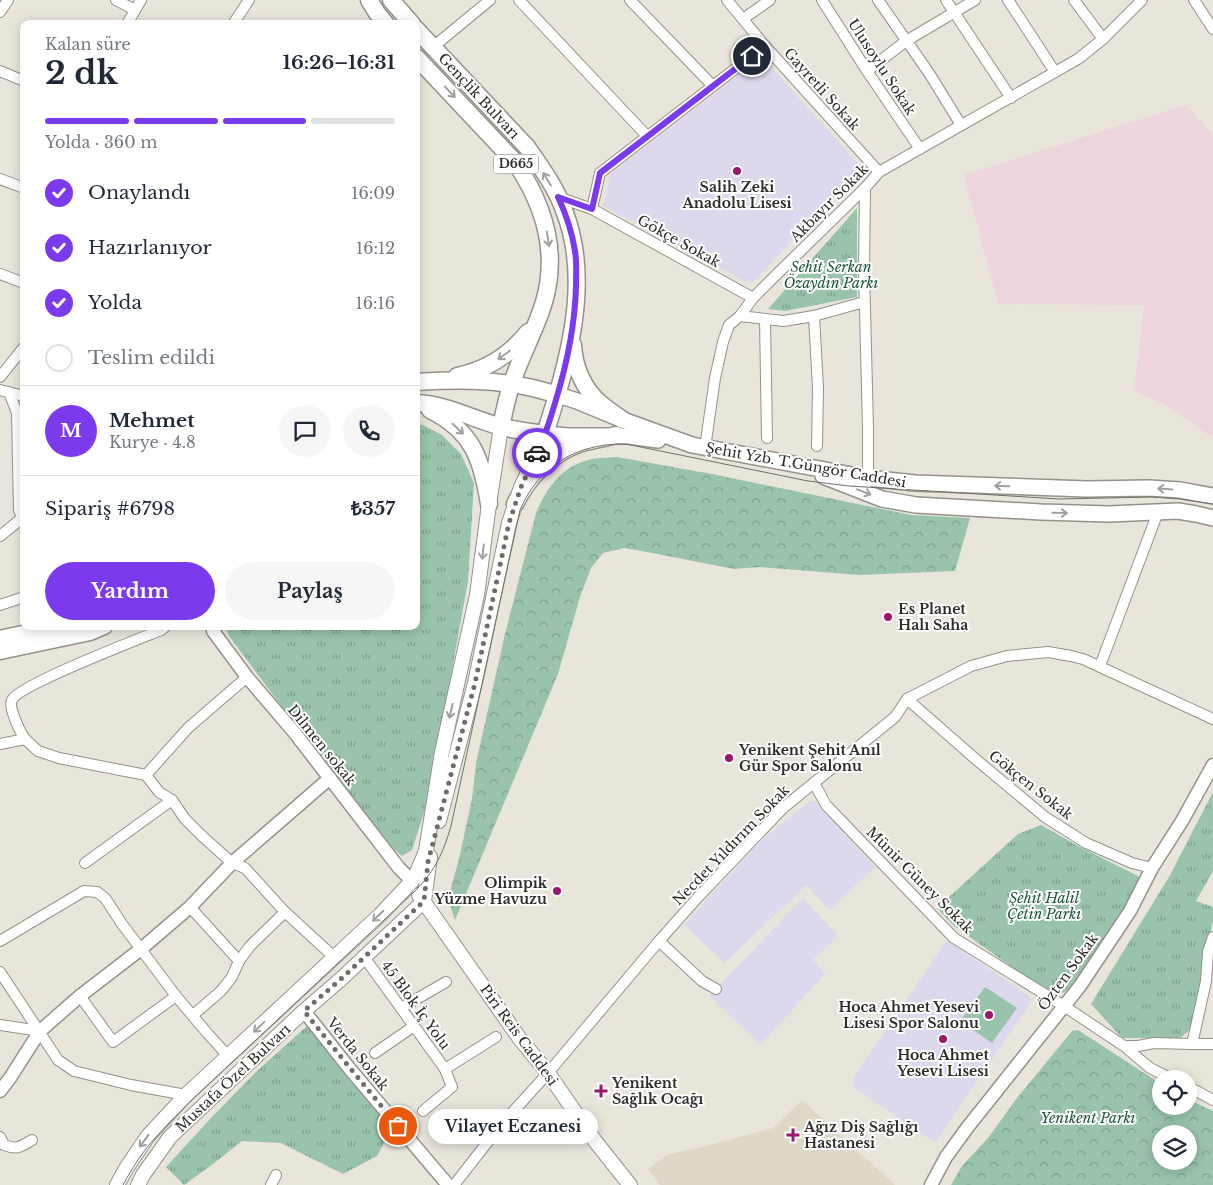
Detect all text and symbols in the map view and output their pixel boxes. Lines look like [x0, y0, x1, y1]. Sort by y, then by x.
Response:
street label: Ulusoylu Sokak [844, 15, 920, 119]
text: Kalan süre [45, 34, 131, 54]
pin [731, 35, 773, 77]
icon: home [738, 42, 766, 70]
street label: Gayretli Sokak [780, 44, 864, 134]
street label: Gençlik Bulvarı [434, 49, 524, 143]
text: 16:26–16:31 [283, 51, 395, 74]
text: 2 dk [45, 53, 118, 93]
one-way arrow [444, 86, 456, 99]
text: Yolda · 360 m [45, 132, 157, 152]
road number: D665 [494, 154, 538, 173]
street label: Akbayır Sokak [785, 160, 872, 247]
marker: Salih Zeki Anadolu Lisesi [731, 165, 743, 177]
one-way arrow [542, 172, 552, 186]
place label: Salih Zeki Anadolu Lisesi [681, 178, 792, 212]
icon: check [45, 179, 73, 207]
text: Onaylandı [88, 181, 190, 204]
text: 16:09 [351, 183, 395, 203]
street label: Gökçe Sokak [634, 211, 724, 271]
one-way arrow [543, 230, 553, 246]
icon: check [45, 234, 73, 262]
text: Hazırlanıyor [88, 236, 212, 259]
text: 16:12 [356, 238, 395, 258]
park label: Şehit Serkan Özaydın Parkı [784, 258, 878, 292]
icon: check [45, 289, 73, 317]
text: Yolda [88, 291, 142, 314]
text: 16:16 [356, 293, 395, 313]
text: Teslim edildi [88, 346, 215, 369]
one-way arrow [497, 350, 511, 360]
button: chat [279, 405, 331, 457]
button: phone [343, 405, 395, 457]
text: Mehmet [109, 409, 194, 432]
text: M [60, 419, 82, 442]
one-way arrow [452, 423, 465, 435]
courier [512, 428, 562, 478]
text: Kurye · 4.8 [109, 432, 196, 452]
street label: Şehit Yzb. T.Güngör Caddesi [704, 438, 908, 492]
icon: car [523, 439, 551, 467]
one-way arrow [995, 482, 1011, 491]
one-way arrow [1157, 485, 1173, 494]
one-way arrow [856, 488, 871, 497]
text: Sipariş #6798 [45, 497, 175, 520]
text: ₺357 [351, 497, 395, 520]
one-way arrow [1051, 508, 1067, 518]
one-way arrow [478, 544, 488, 560]
button: Yardım [45, 562, 215, 620]
button: Paylaş [225, 562, 395, 620]
place label: Es Planet Halı Saha [898, 600, 968, 634]
marker: Es Planet Halı Saha [882, 611, 894, 623]
street label: Dilmen sokak [284, 701, 360, 789]
one-way arrow [446, 703, 455, 719]
place label: Yenikent Şehit Anıl Gür Spor Salonu [738, 741, 881, 775]
street label: Gökçen Sokak [985, 747, 1077, 824]
marker: Yenikent Şehit Anıl Gür Spor Salonu [723, 752, 735, 764]
street label: Necdet Yıldırım Sokak [669, 781, 793, 909]
street label: Münir Güney Sokak [863, 823, 977, 937]
place label: Olimpik Yüzme Havuzu [433, 874, 548, 908]
marker: Olimpik Yüzme Havuzu [551, 885, 563, 897]
park label: Şehit Halil Çetin Parkı [1007, 889, 1081, 923]
one-way arrow [373, 910, 385, 922]
street label: Özten Sokak [1033, 929, 1102, 1014]
street label: 45 Blok İç Yolu [378, 957, 455, 1053]
street label: Piri Reis Caddesi [476, 981, 562, 1089]
place label: Hoca Ahmet Yesevi Lisesi Spor Salonu [838, 998, 979, 1032]
marker: Hoca Ahmet Yesevi Lisesi Spor Salonu [983, 1009, 995, 1021]
street label: Verda Sokak [322, 1013, 393, 1094]
street label: Mustafa Özel Bulvarı [171, 1019, 294, 1136]
one-way arrow [253, 1021, 266, 1033]
marker: Hoca Ahmet Yesevi Lisesi [937, 1033, 949, 1045]
place label: Hoca Ahmet Yesevi Lisesi [896, 1046, 989, 1080]
map controls [1152, 1070, 1197, 1170]
button: locate [1152, 1070, 1197, 1115]
place label: Yenikent Sağlık Ocağı [611, 1074, 703, 1108]
marker: Yenikent Sağlık Ocağı [594, 1084, 608, 1098]
pin [377, 1105, 419, 1147]
callout: Vilayet Eczanesi [428, 1108, 598, 1144]
park label: Yenikent Parkı [1041, 1109, 1136, 1127]
icon: bag [384, 1112, 412, 1140]
text: Vilayet Eczanesi [445, 1116, 581, 1136]
place label: Ağız Diş Sağlığı Hastanesi [803, 1118, 918, 1152]
button: layers [1152, 1125, 1197, 1170]
marker: Ağız Diş Sağlığı Hastanesi [786, 1128, 800, 1142]
one-way arrow [139, 1134, 149, 1148]

